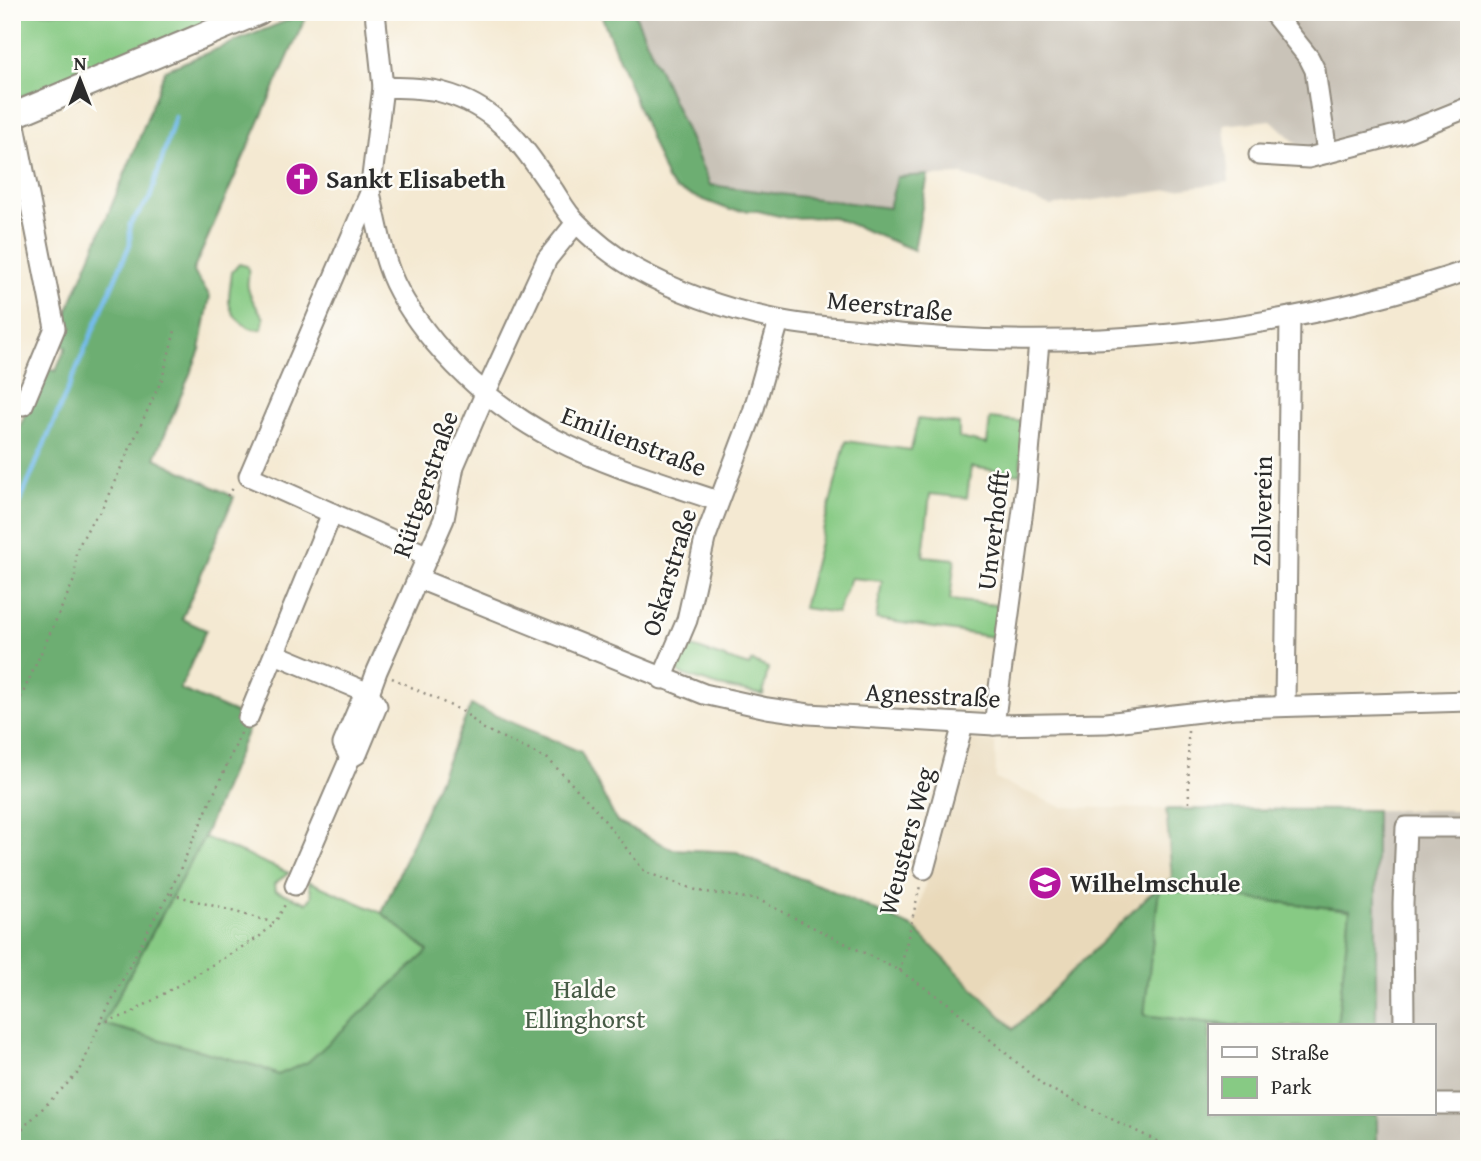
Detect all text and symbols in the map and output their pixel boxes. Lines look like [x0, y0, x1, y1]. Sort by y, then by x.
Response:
north arrow [46, 46, 116, 116]
text: N [74, 49, 87, 77]
place label: Sankt Elisabeth [326, 159, 506, 198]
church icon: Sankt Elisabeth [283, 160, 321, 198]
street label: Meerstraße [825, 280, 955, 331]
street label: Emilienstraße [556, 395, 712, 486]
street label: Rüttgerstraße [381, 405, 468, 562]
street label: Zollverein [1241, 455, 1282, 567]
street label: Unverhofft [966, 468, 1019, 592]
street label: Oskarstraße [631, 503, 706, 641]
street label: Agnesstraße [864, 671, 1002, 718]
street label: Weusters Weg [867, 762, 944, 919]
place label: Wilhelmschule [1070, 863, 1241, 902]
school or university icon: Wilhelmschule [1026, 864, 1064, 902]
park label: Halde Ellinghorst [525, 969, 645, 1038]
legend [1208, 1024, 1436, 1116]
text: Straße [1271, 1037, 1329, 1068]
text: Park [1271, 1071, 1312, 1102]

